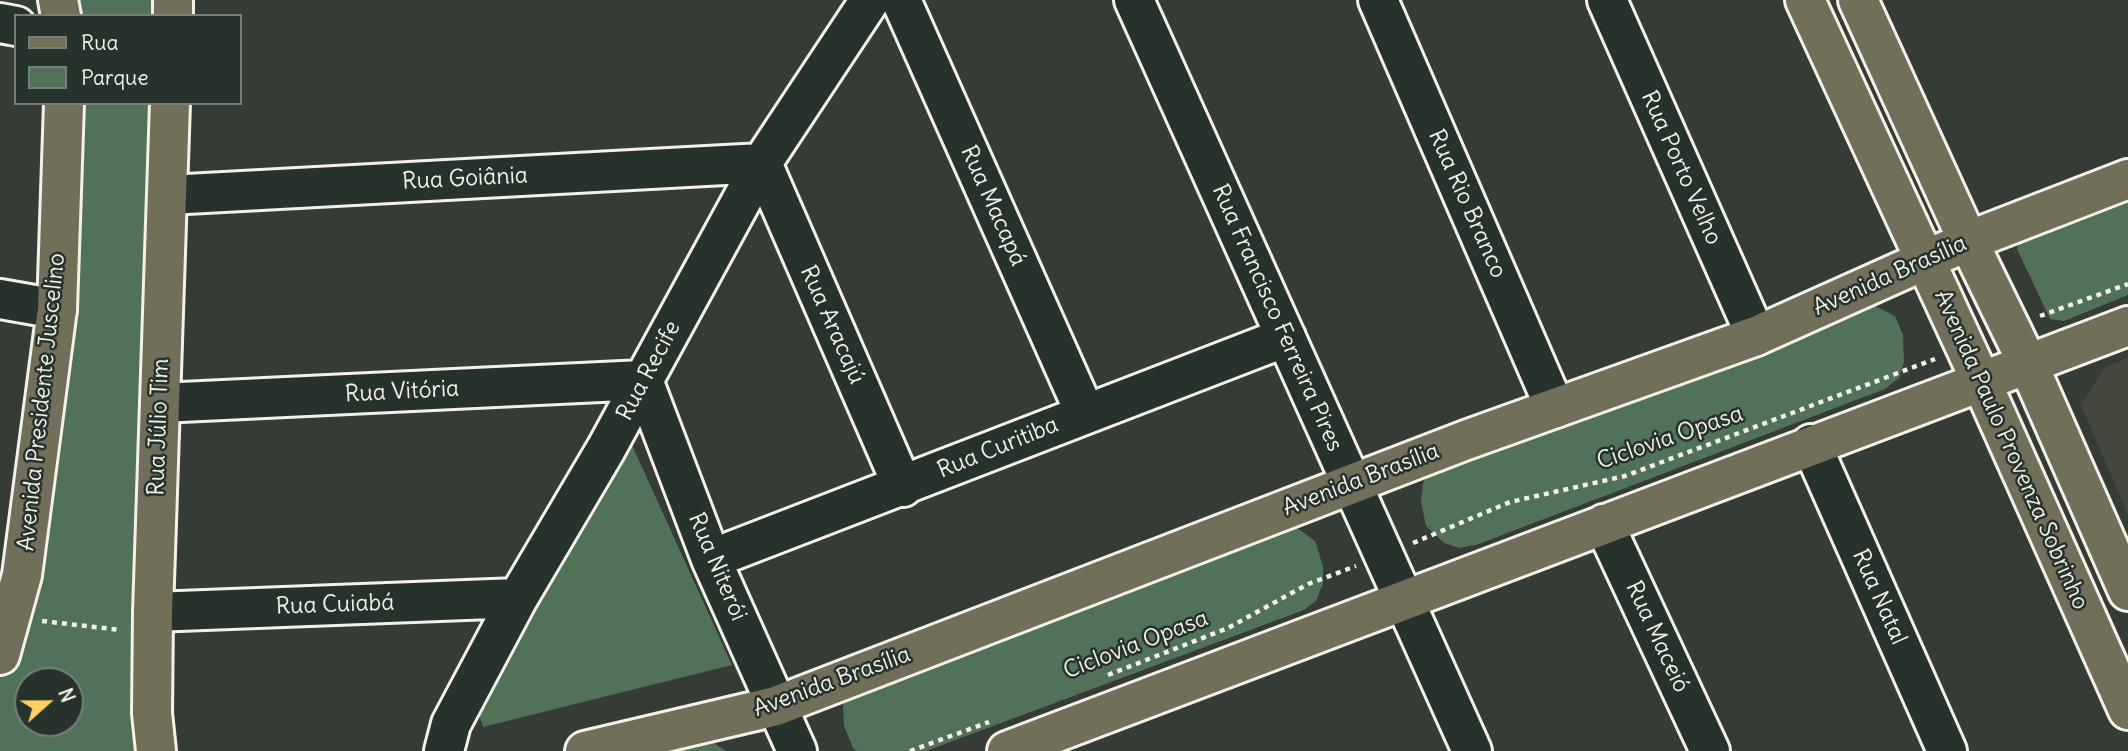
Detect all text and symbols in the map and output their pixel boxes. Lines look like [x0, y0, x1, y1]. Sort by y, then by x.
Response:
legend [14, 14, 242, 105]
text: Rua [81, 29, 118, 56]
text: Parque [81, 64, 149, 91]
street label: Rua Porto Velho [1635, 87, 1727, 249]
street label: Rua Rio Branco [1422, 125, 1512, 283]
street label: Rua Macapá [954, 142, 1032, 270]
street label: Rua Goiânia [401, 162, 529, 196]
street label: Rua Francisco Ferreira Pires [1206, 180, 1348, 456]
street label: Avenida Brasília [1809, 230, 1971, 322]
street label: Avenida Presidente Juscelino [13, 252, 71, 552]
street label: Rua Aracajú [794, 262, 870, 388]
street label: Avenida Paulo Provenza Sobrinho [1928, 286, 2094, 614]
street label: Rua Recife [611, 316, 687, 426]
street label: Rua Júlio Tim [143, 358, 175, 496]
street label: Rua Vitória [344, 375, 460, 409]
street label: Ciclovia Opasa [1593, 400, 1747, 476]
street label: Rua Curitiba [934, 411, 1062, 485]
street label: Avenida Brasília [1279, 438, 1443, 522]
street label: Rua Niterói [682, 509, 752, 625]
street label: Rua Natal [1846, 545, 1912, 649]
street label: Rua Maceió [1619, 577, 1695, 697]
street label: Rua Cuiabá [275, 589, 395, 621]
street label: Ciclovia Opasa [1060, 605, 1212, 685]
street label: Avenida Brasília [750, 641, 914, 723]
north arrow [14, 667, 84, 737]
text: N [53, 685, 80, 706]

